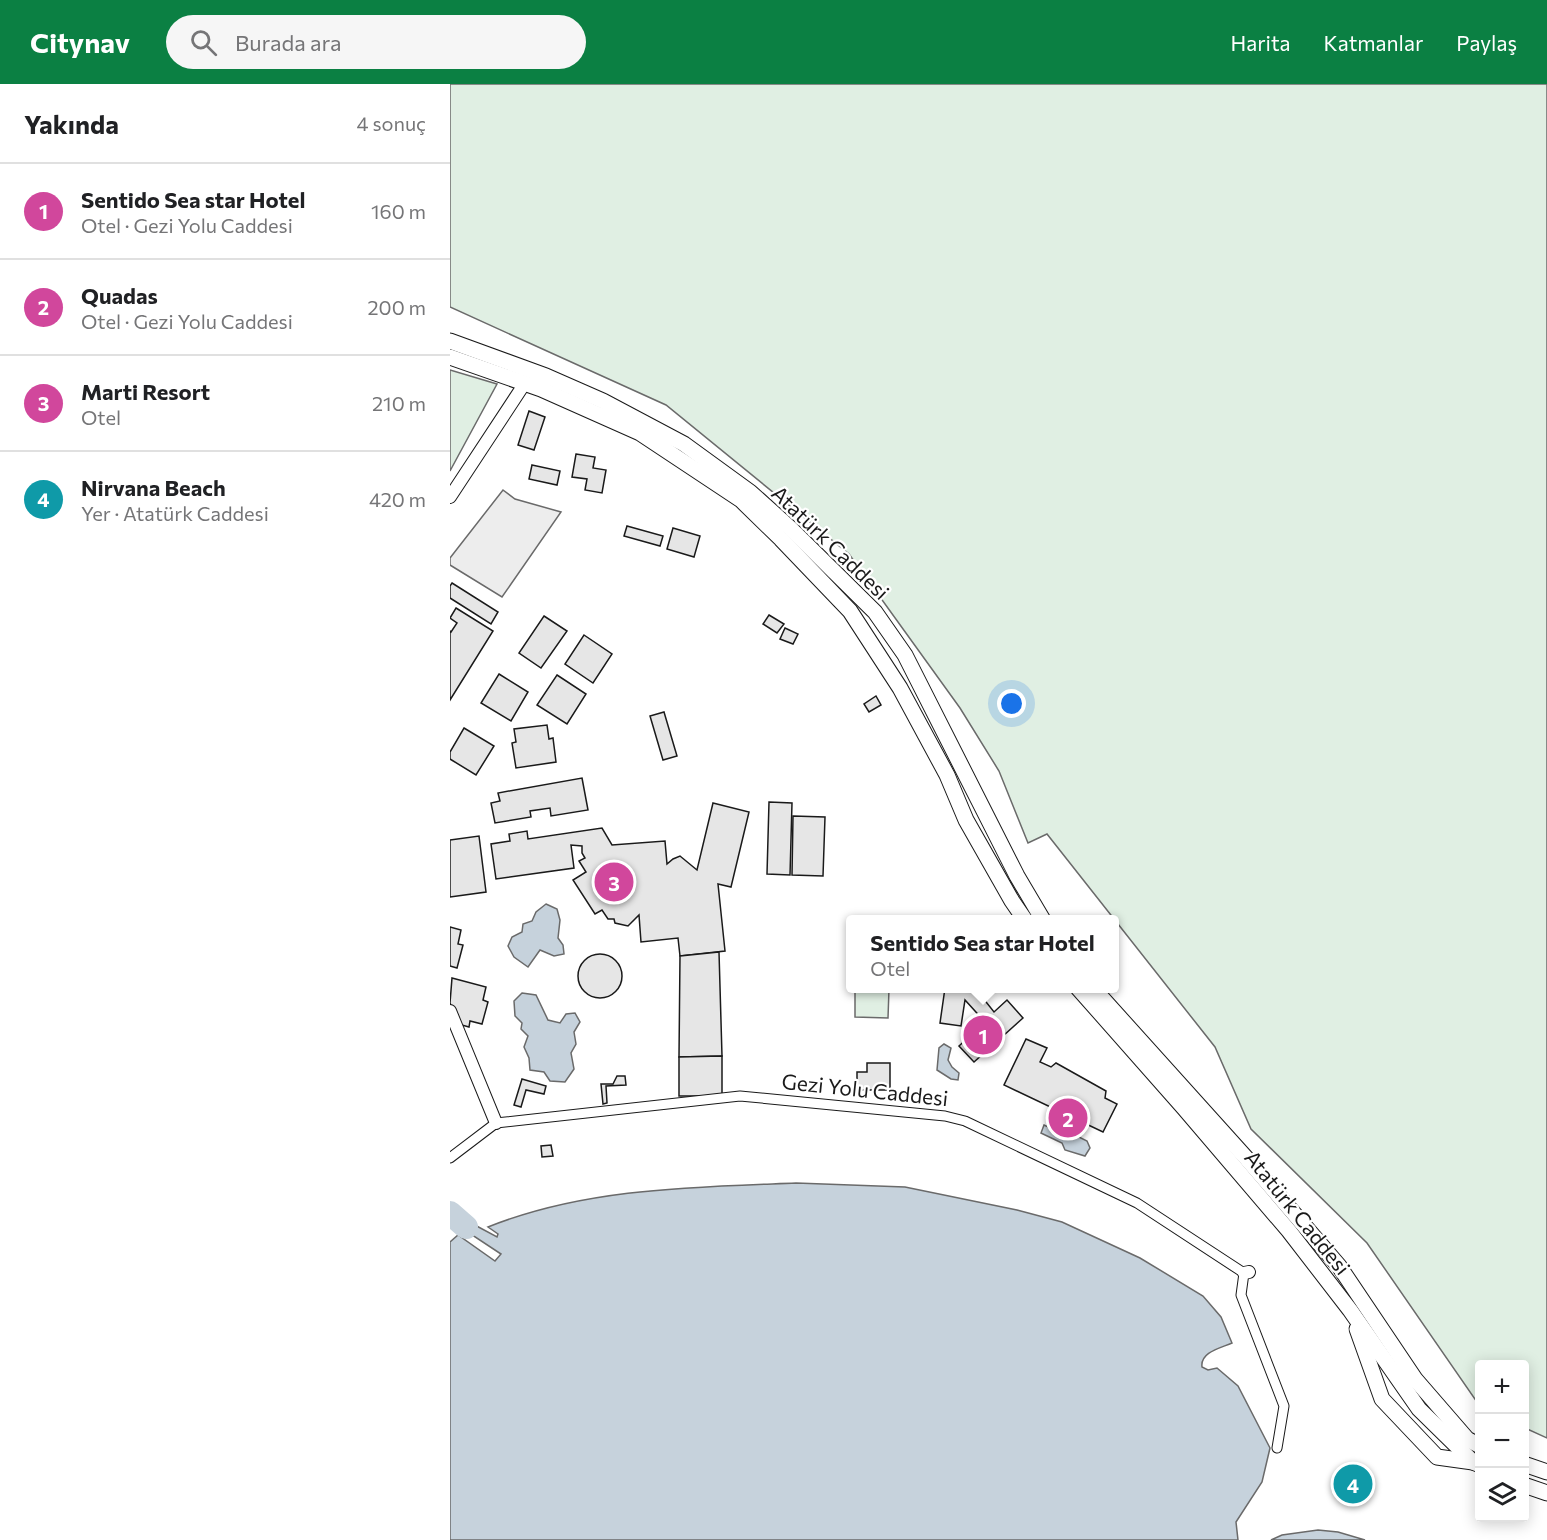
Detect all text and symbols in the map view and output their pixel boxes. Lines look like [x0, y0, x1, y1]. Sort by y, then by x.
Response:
search box [166, 15, 586, 69]
text: Citynav [30, 25, 130, 59]
icon: search [187, 26, 220, 59]
text: Burada ara [235, 29, 342, 56]
text: Harita [1230, 30, 1291, 55]
text: Katmanlar [1324, 30, 1423, 55]
text: Paylaş [1456, 30, 1517, 55]
text: Yakında [24, 108, 119, 139]
text: 4 sonuç [357, 111, 426, 135]
text: Sentido Sea star Hotel [81, 186, 305, 213]
text: 1 [39, 199, 48, 223]
text: 160 m [371, 199, 426, 223]
text: Otel · Gezi Yolu Caddesi [81, 213, 293, 237]
text: Quadas [81, 282, 158, 309]
text: 2 [38, 295, 49, 319]
text: 200 m [368, 295, 426, 319]
text: Otel · Gezi Yolu Caddesi [81, 309, 293, 333]
text: Marti Resort [81, 378, 210, 405]
text: 3 [38, 391, 49, 415]
text: 210 m [372, 391, 426, 415]
text: Otel [81, 405, 121, 429]
text: Nirvana Beach [81, 474, 226, 501]
street label: Atatürk Caddesi [767, 480, 895, 604]
text: 4 [37, 487, 50, 511]
text: 420 m [369, 487, 426, 511]
text: Yer · Atatürk Caddesi [81, 501, 269, 525]
your location [997, 689, 1026, 718]
pin: 3 [594, 860, 634, 904]
popup [846, 915, 1119, 993]
text: Sentido Sea star Hotel [870, 929, 1095, 956]
text: Otel [870, 956, 910, 980]
pin: 1 [964, 1012, 1002, 1058]
street label: Gezi Yolu Caddesi [780, 1068, 950, 1110]
pin: 2 [1048, 1096, 1088, 1140]
street label: Atatürk Caddesi [1240, 1145, 1356, 1279]
map controls [1475, 1360, 1529, 1522]
button: + [1475, 1360, 1529, 1414]
button: − [1475, 1414, 1529, 1468]
pin: 4 [1334, 1462, 1372, 1506]
button: layers [1475, 1468, 1529, 1522]

